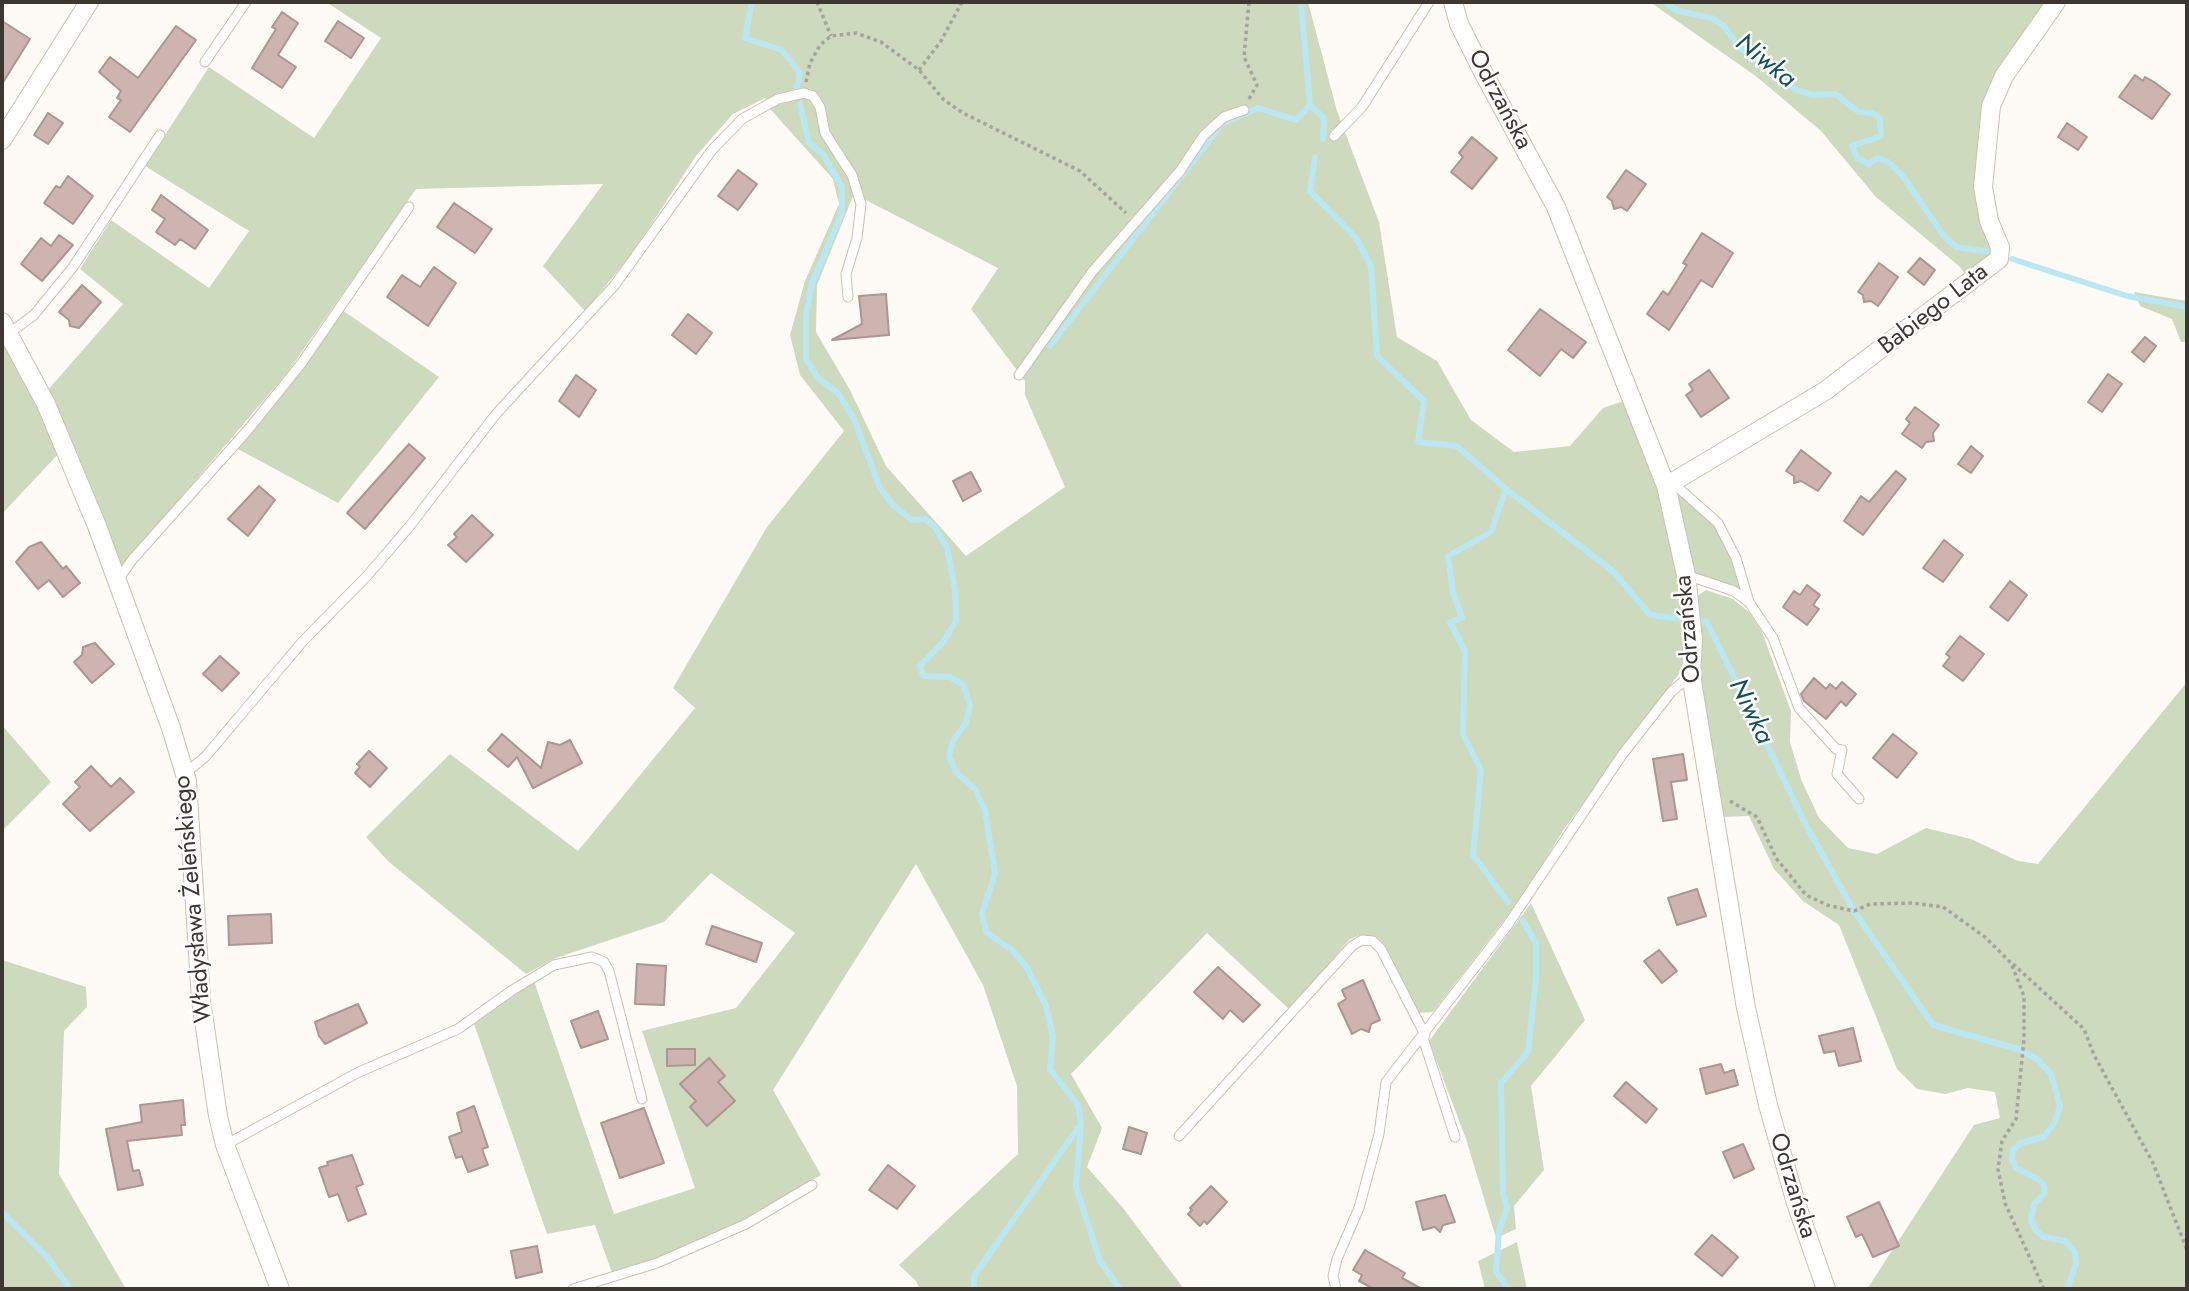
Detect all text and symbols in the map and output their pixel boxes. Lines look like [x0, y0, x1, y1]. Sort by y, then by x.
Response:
water label: Niwka [1728, 28, 1802, 96]
street label: Odrzańska [1461, 45, 1537, 155]
street label: Babiego Lata [1874, 258, 1994, 362]
street label: Odrzańska [1670, 574, 1708, 684]
water label: Niwka [1721, 674, 1779, 750]
street label: Władysława Żeleńskiego [169, 774, 219, 1024]
street label: Odrzańska [1762, 1130, 1822, 1242]

